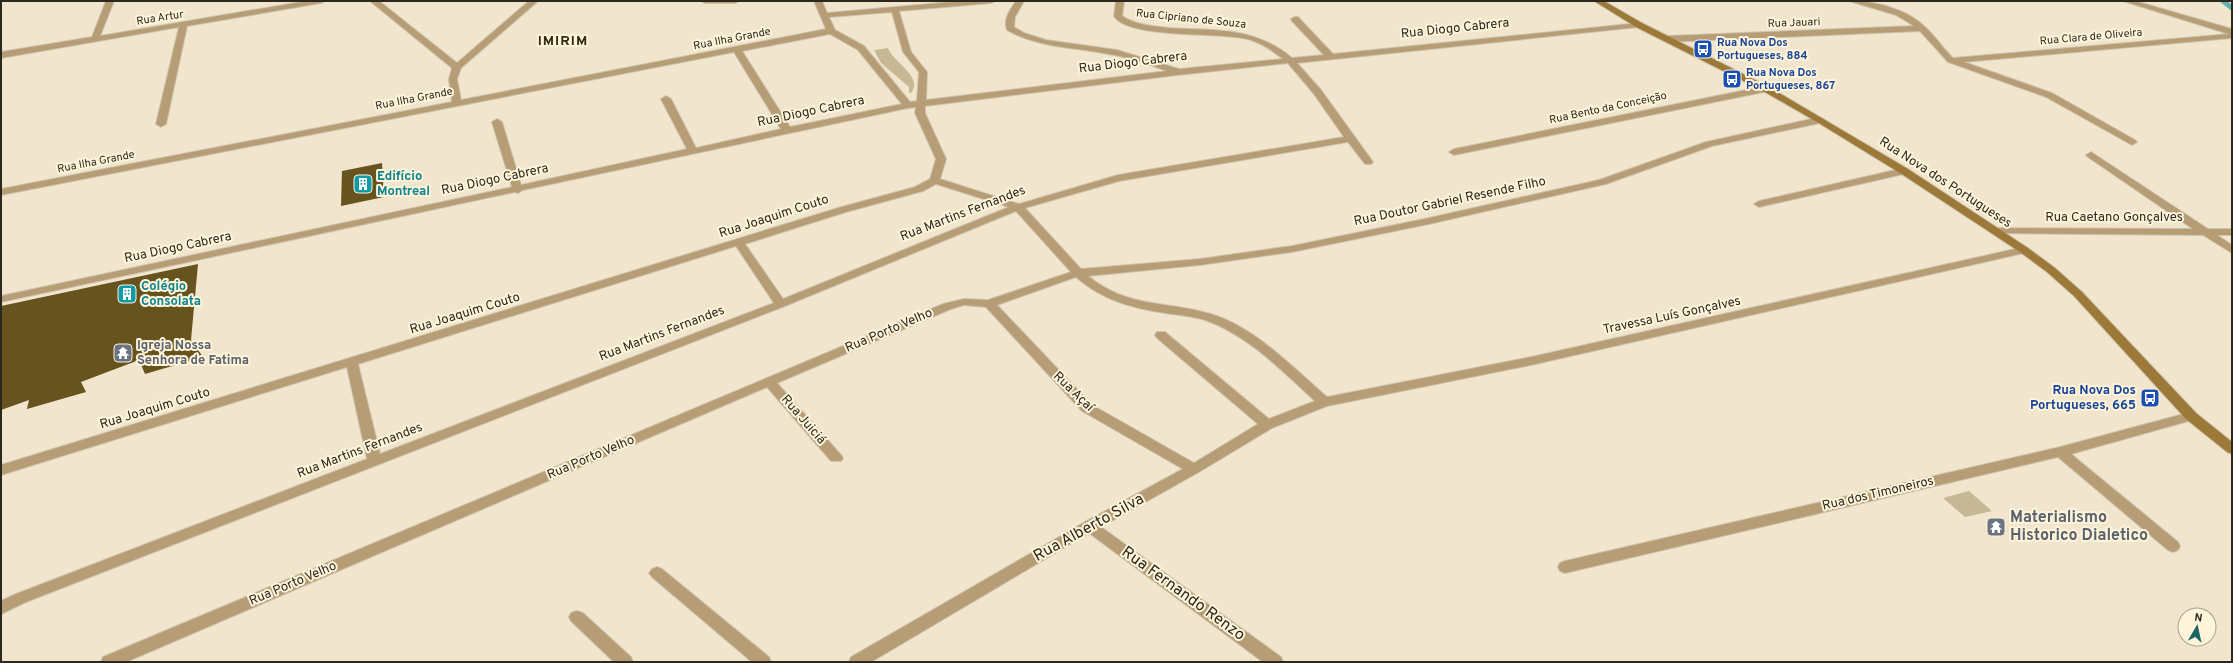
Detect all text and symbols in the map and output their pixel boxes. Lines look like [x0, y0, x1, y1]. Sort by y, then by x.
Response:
street label: Rua Cipriano de Souza [1135, 6, 1247, 32]
street label: Rua Artur [135, 7, 185, 29]
street label: Rua Diogo Cabrera [1400, 15, 1510, 43]
street label: Rua Jauari [1767, 15, 1821, 31]
street label: Rua Ilha Grande [692, 25, 772, 53]
street label: Rua Clara de Oliveira [2039, 26, 2143, 48]
district label: IMIRIM [538, 33, 588, 50]
place label: Rua Nova Dos Portugueses, 884 [1717, 36, 1807, 63]
bus stop icon: Rua Nova Dos Portugueses, 884 [1692, 38, 1714, 60]
street label: Rua Diogo Cabrera [1078, 48, 1188, 78]
place label: Rua Nova Dos Portugueses, 867 [1746, 66, 1835, 93]
bus stop icon: Rua Nova Dos Portugueses, 867 [1721, 68, 1743, 90]
street label: Rua Ilha Grande [374, 85, 454, 113]
street label: Rua Bento da Conceição [1548, 89, 1668, 127]
street label: Rua Diogo Cabrera [756, 93, 866, 131]
street label: Rua Nova dos Portugueses [1876, 134, 2014, 232]
street label: Rua Ilha Grande [56, 148, 136, 176]
street label: Rua Diogo Cabrera [440, 161, 550, 199]
place label: Edifício Montreal [377, 169, 430, 200]
building icon: Edifício Montreal [352, 173, 374, 195]
street label: Rua Doutor Gabriel Resende Filho [1353, 174, 1547, 230]
street label: Rua Martins Fernandes [898, 183, 1028, 245]
street label: Rua Joaquim Couto [717, 192, 831, 242]
street label: Rua Caetano Gonçalves [2045, 210, 2183, 226]
street label: Rua Diogo Cabrera [123, 229, 233, 267]
place label: Colégio Consolata [141, 279, 201, 310]
building icon: Colégio Consolata [116, 283, 138, 305]
street label: Rua Joaquim Couto [408, 290, 522, 338]
street label: Travessa Luís Gonçalves [1602, 294, 1742, 338]
street label: Rua Martins Fernandes [597, 303, 727, 365]
street label: Rua Porto Velho [843, 305, 935, 357]
place label: Igreja Nossa Senhora de Fatima [137, 338, 249, 369]
temple icon: Igreja Nossa Senhora de Fatima [112, 342, 134, 364]
street label: Rua Açaí [1049, 369, 1098, 416]
place label: Rua Nova Dos Portugueses, 665 [2030, 383, 2136, 414]
street label: Rua Joaquim Couto [98, 385, 212, 433]
bus stop icon: Rua Nova Dos Portugueses, 665 [2139, 387, 2161, 409]
street label: Rua Juiciá [777, 392, 829, 448]
street label: Rua Martins Fernandes [295, 420, 425, 482]
street label: Rua Porto Velho [545, 432, 637, 484]
street label: Rua dos Timoneiros [1821, 473, 1935, 515]
street label: Rua Alberto Silva [1030, 489, 1148, 567]
place label: Materialismo Historico Dialetico [2010, 508, 2148, 546]
temple icon: Materialismo Historico Dialetico [1985, 516, 2007, 538]
street label: Rua Fernando Renzo [1117, 542, 1249, 646]
street label: Rua Porto Velho [247, 558, 339, 610]
north arrow [2177, 607, 2217, 647]
text: N [2193, 611, 2203, 626]

